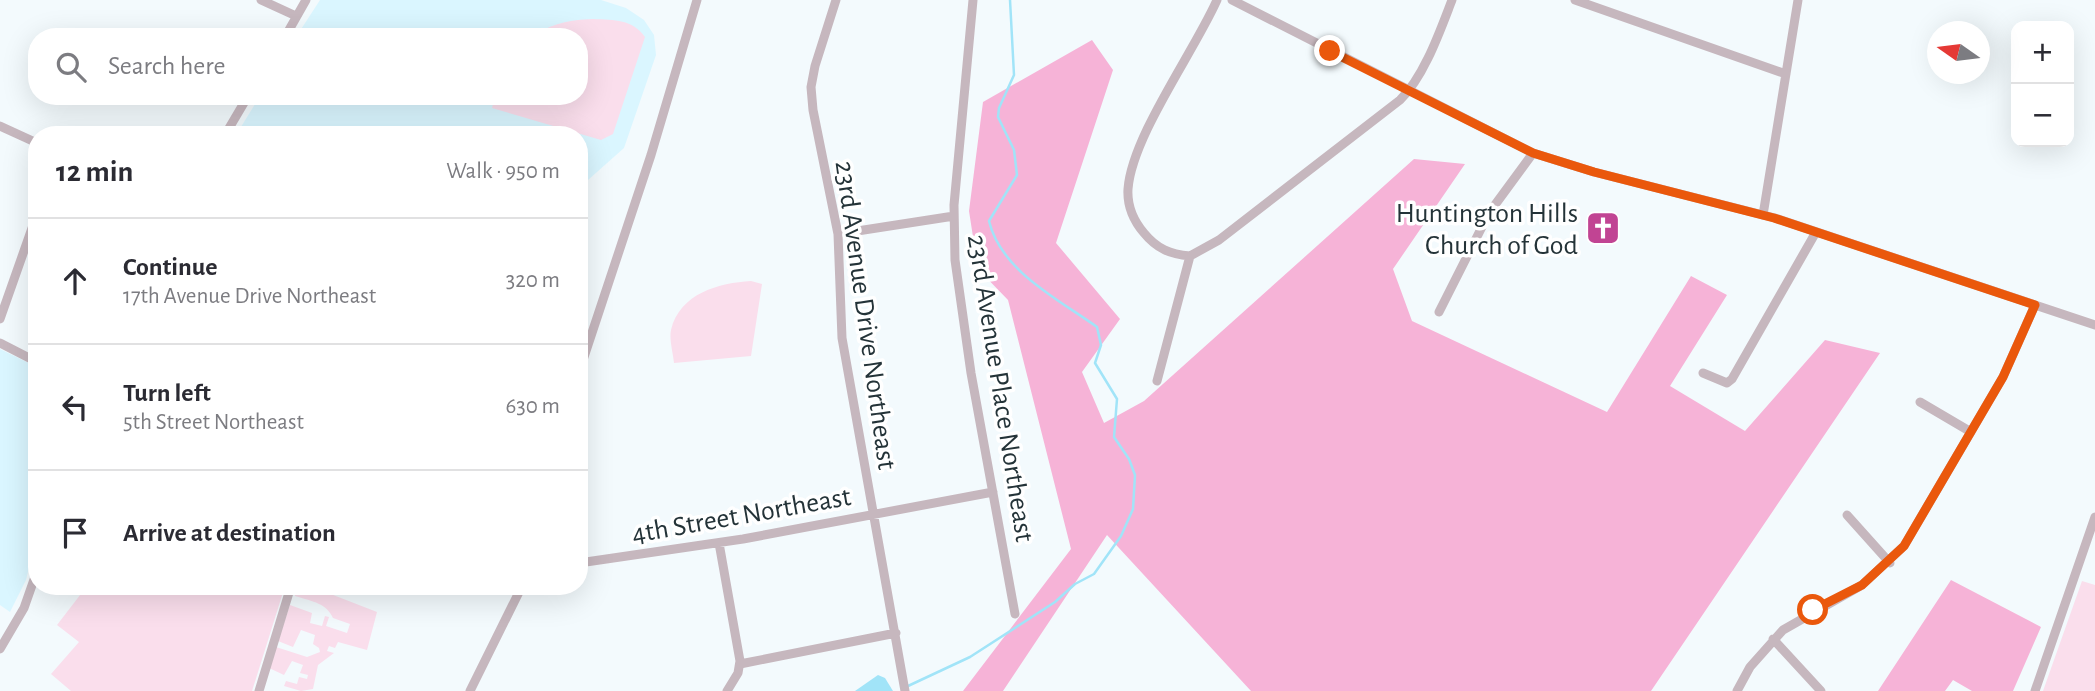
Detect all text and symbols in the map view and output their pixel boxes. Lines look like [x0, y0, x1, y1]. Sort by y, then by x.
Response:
north arrow [1927, 21, 1990, 84]
map controls [2011, 21, 2074, 147]
button: + [2011, 21, 2074, 84]
search box [28, 28, 588, 105]
route end [1314, 35, 1345, 66]
icon: search [52, 48, 90, 86]
text: Search here [108, 53, 226, 79]
button: − [2011, 84, 2074, 147]
text: 12 min [56, 157, 133, 187]
street label: 23rd Avenue Drive Northeast [829, 159, 901, 471]
text: Walk · 950 m [446, 160, 560, 183]
place label: Huntington Hills Church of God [1396, 200, 1578, 260]
church icon: Huntington Hills Church of God [1584, 209, 1622, 247]
street label: 23rd Avenue Place Northeast [962, 233, 1038, 544]
text: Continue [123, 254, 218, 280]
icon: ahead [56, 262, 94, 300]
text: 320 m [506, 269, 560, 292]
text: 17th Avenue Drive Northeast [123, 285, 376, 308]
text: Turn left [123, 380, 211, 406]
icon: left [56, 388, 94, 426]
text: 630 m [505, 395, 560, 418]
text: 5th Street Northeast [123, 411, 304, 434]
street label: 4th Street Northeast [630, 483, 853, 549]
icon: arrive [56, 514, 94, 552]
text: Arrive at destination [123, 520, 336, 546]
route start [1797, 594, 1828, 625]

